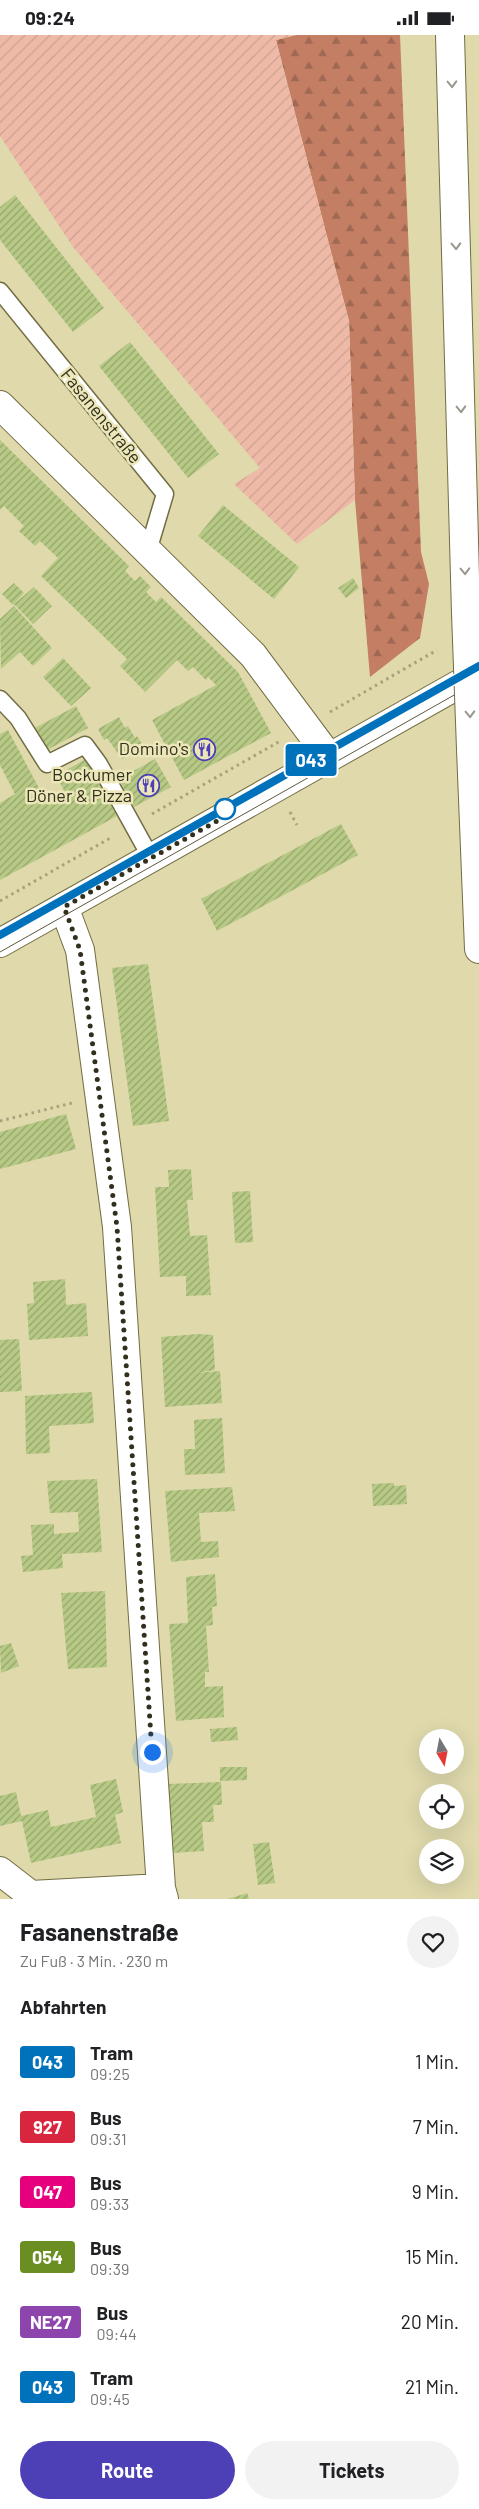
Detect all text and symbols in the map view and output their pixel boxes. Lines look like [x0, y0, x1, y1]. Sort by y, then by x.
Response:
text: 09:24 [25, 6, 75, 29]
one-way arrow [446, 80, 457, 88]
one-way arrow [451, 242, 461, 250]
street label: Fasanenstraße [57, 363, 147, 467]
one-way arrow [455, 405, 466, 413]
one-way arrow [460, 568, 470, 575]
one-way arrow [464, 711, 475, 719]
place label: Domino's [119, 737, 189, 759]
restaurant icon: Domino's [193, 737, 217, 761]
line badge: 043 [282, 744, 340, 776]
text: 043 [296, 749, 326, 771]
place label: Bockumer Döner & Pizza [26, 763, 132, 806]
restaurant icon: Bockumer Döner & Pizza [136, 773, 160, 797]
unlabelled marker [214, 798, 236, 820]
north arrow [419, 1729, 464, 1774]
map controls [419, 1729, 464, 1884]
your location [140, 1740, 165, 1765]
button: locate [419, 1784, 464, 1829]
button: layers [419, 1839, 464, 1884]
button: heart [407, 1916, 459, 1968]
text: Fasanenstraße [20, 1917, 179, 1946]
text: Zu Fuß · 3 Min. · 230 m [20, 1951, 168, 1970]
text: Abfahrten [20, 1995, 106, 2018]
text: Tram [90, 2041, 133, 2064]
text: 1 Min. [415, 2050, 459, 2073]
text: 043 [32, 2051, 63, 2073]
text: 09:25 [90, 2064, 130, 2083]
text: Bus [90, 2106, 122, 2129]
text: 7 Min. [413, 2115, 459, 2138]
text: 927 [33, 2116, 62, 2138]
text: 09:31 [90, 2129, 127, 2148]
text: Bus [90, 2171, 122, 2194]
text: 9 Min. [412, 2180, 459, 2203]
text: 047 [33, 2181, 62, 2203]
text: 09:33 [90, 2194, 129, 2213]
text: Bus [90, 2236, 122, 2259]
text: 15 Min. [405, 2245, 459, 2268]
text: 054 [32, 2246, 63, 2268]
text: 09:39 [90, 2259, 129, 2278]
text: Bus [96, 2301, 128, 2324]
text: 20 Min. [401, 2310, 459, 2333]
text: NE27 [30, 2311, 71, 2333]
text: 09:44 [96, 2324, 137, 2343]
text: Tram [90, 2366, 133, 2389]
text: 21 Min. [405, 2375, 459, 2398]
text: 043 [32, 2376, 63, 2398]
text: 09:45 [90, 2389, 130, 2408]
button: Route [20, 2441, 235, 2499]
button: Tickets [245, 2441, 459, 2499]

